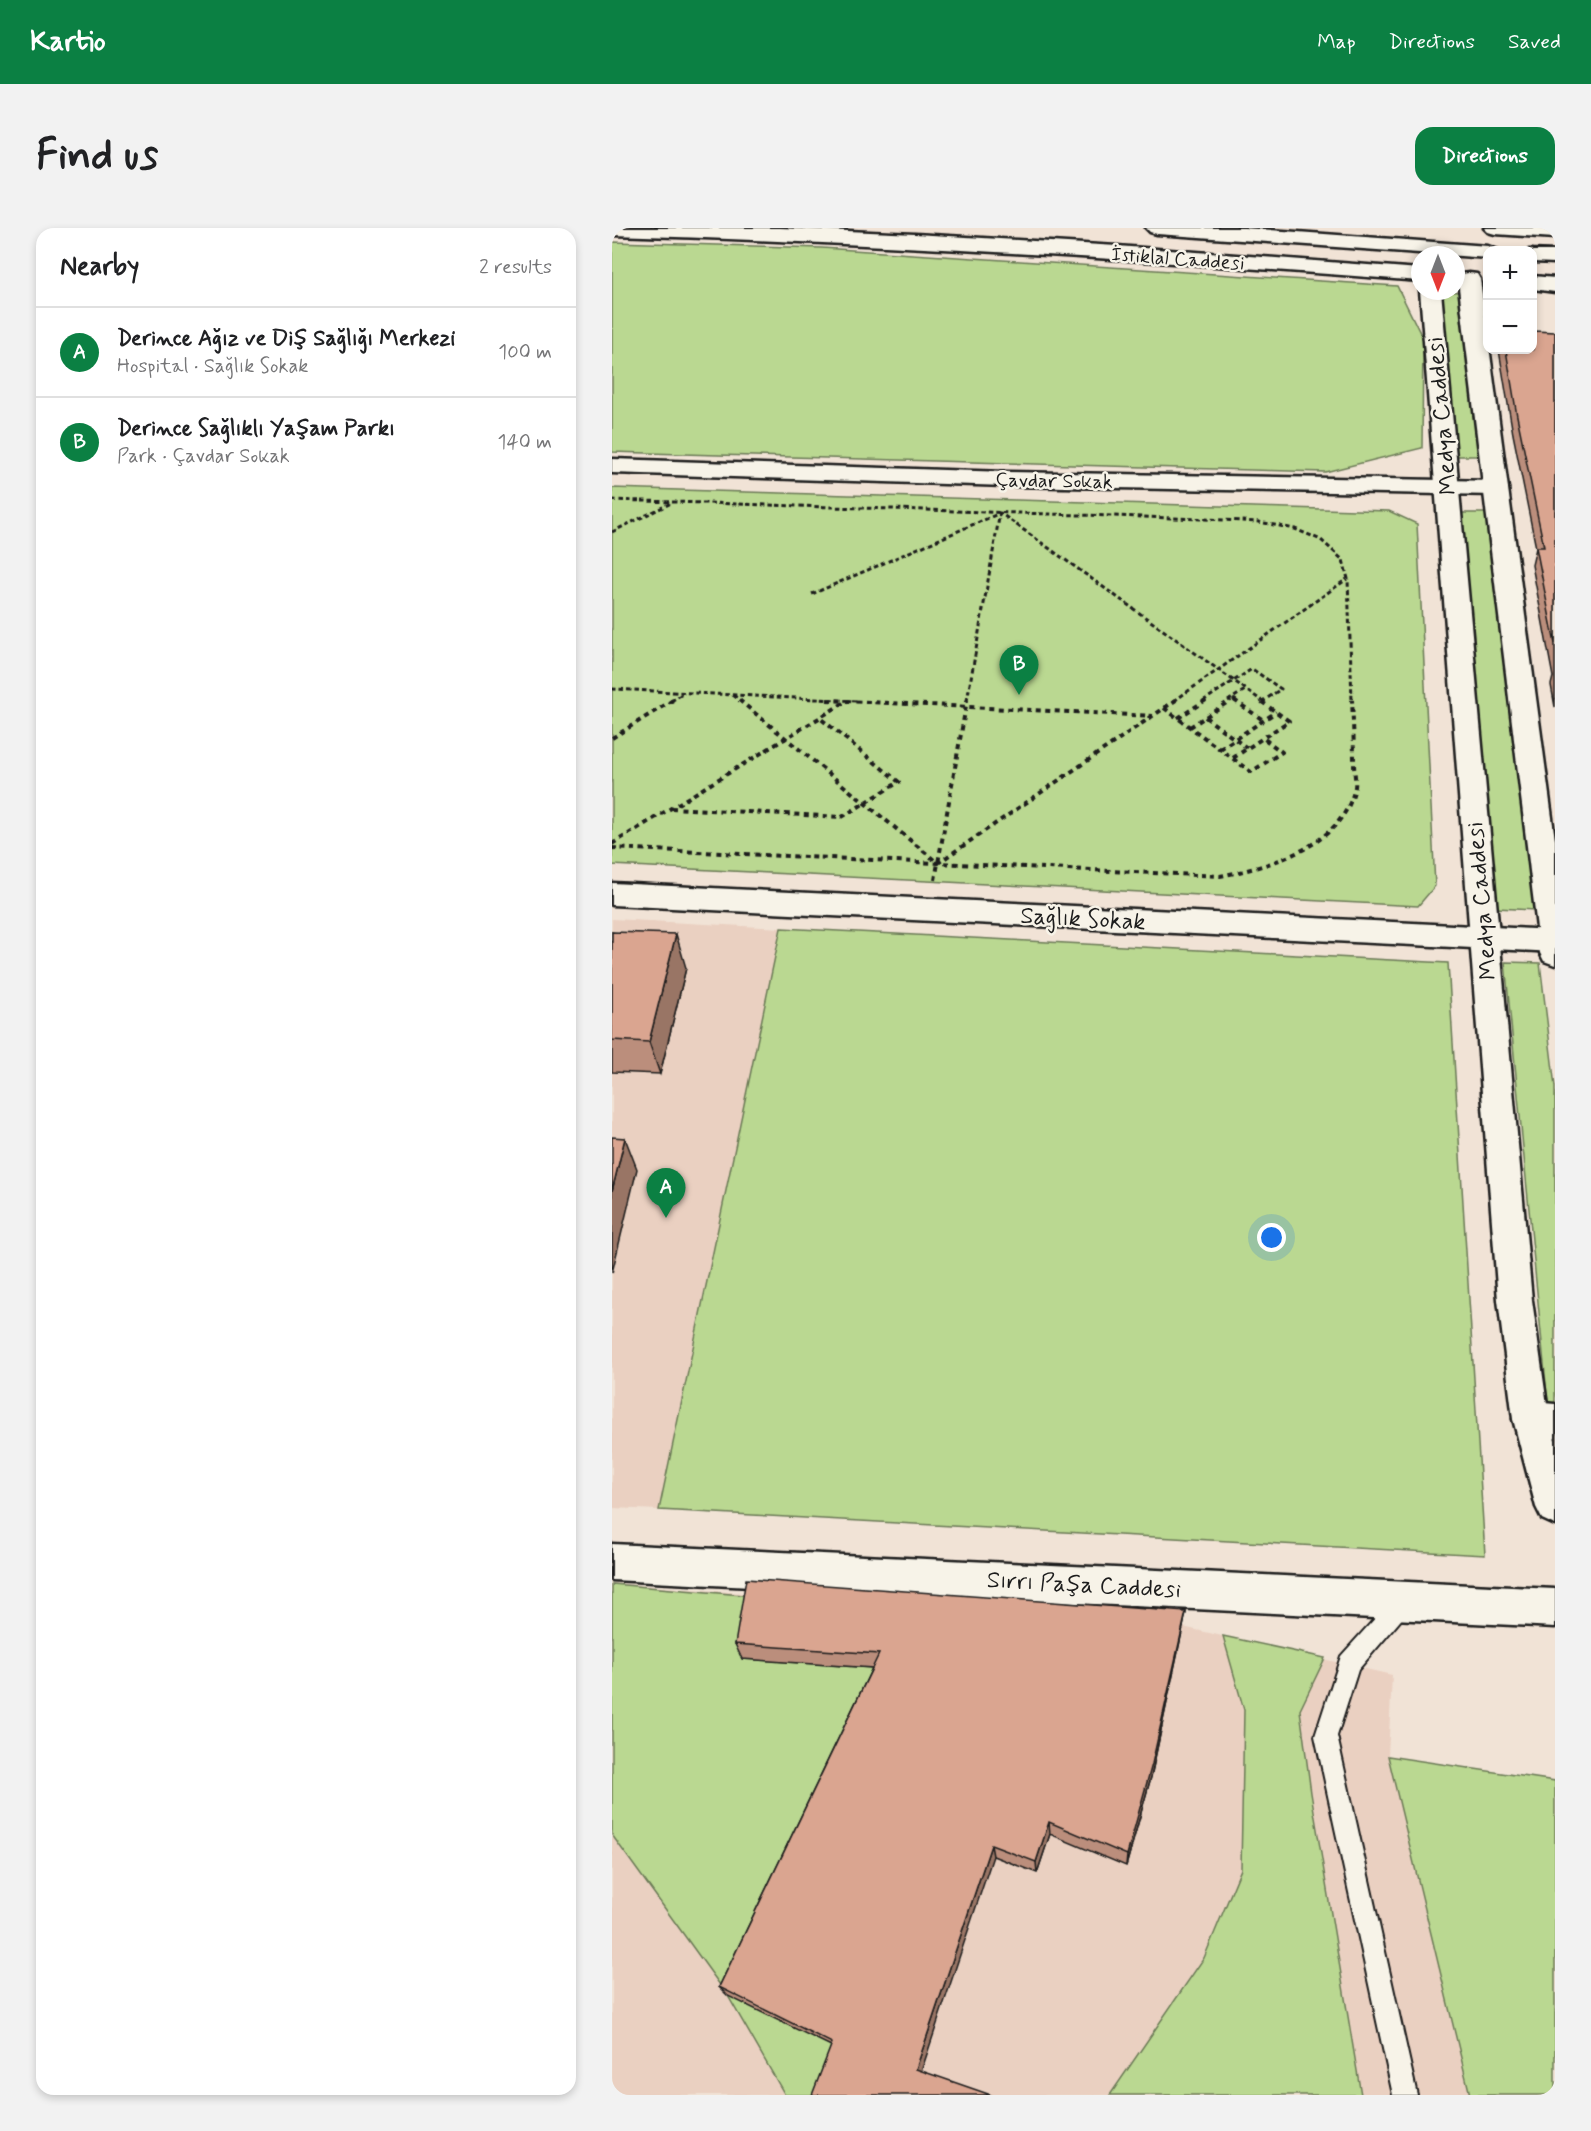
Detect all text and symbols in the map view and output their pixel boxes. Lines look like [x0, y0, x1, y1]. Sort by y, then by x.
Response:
text: Kartio [30, 24, 106, 61]
text: Map [1317, 28, 1356, 56]
text: Directions [1389, 28, 1475, 56]
text: Saved [1508, 28, 1561, 56]
button: Directions [1415, 127, 1555, 185]
text: Find us [36, 129, 158, 184]
street label: İstiklal Caddesi [1110, 241, 1245, 278]
north arrow [1411, 246, 1465, 300]
map controls [1483, 246, 1537, 354]
button: + [1483, 246, 1537, 300]
text: Nearby [60, 250, 139, 284]
text: 2 results [479, 254, 552, 281]
button: − [1483, 300, 1537, 354]
text: Derince Ağız ve Diş Sağlığı Merkezi [117, 325, 455, 353]
street label: Medya Caddesi [1420, 335, 1465, 496]
text: A [73, 339, 86, 366]
text: 100 m [498, 339, 552, 366]
text: Hospital · Sağlık Sokak [117, 353, 308, 380]
text: Derince Sağlıklı Yaşam Parkı [117, 415, 395, 443]
text: B [73, 429, 86, 456]
text: 140 m [498, 429, 552, 456]
text: Park · Çavdar Sokak [117, 443, 290, 470]
street label: Çavdar Sokak [995, 467, 1113, 496]
pin: B [1000, 646, 1038, 695]
street label: Medya Caddesi [1460, 820, 1505, 981]
street label: Sağlık Sokak [1019, 901, 1146, 938]
pin: A [646, 1168, 686, 1218]
your location [1257, 1223, 1286, 1252]
street label: Sırrı Paşa Caddesi [986, 1565, 1182, 1606]

